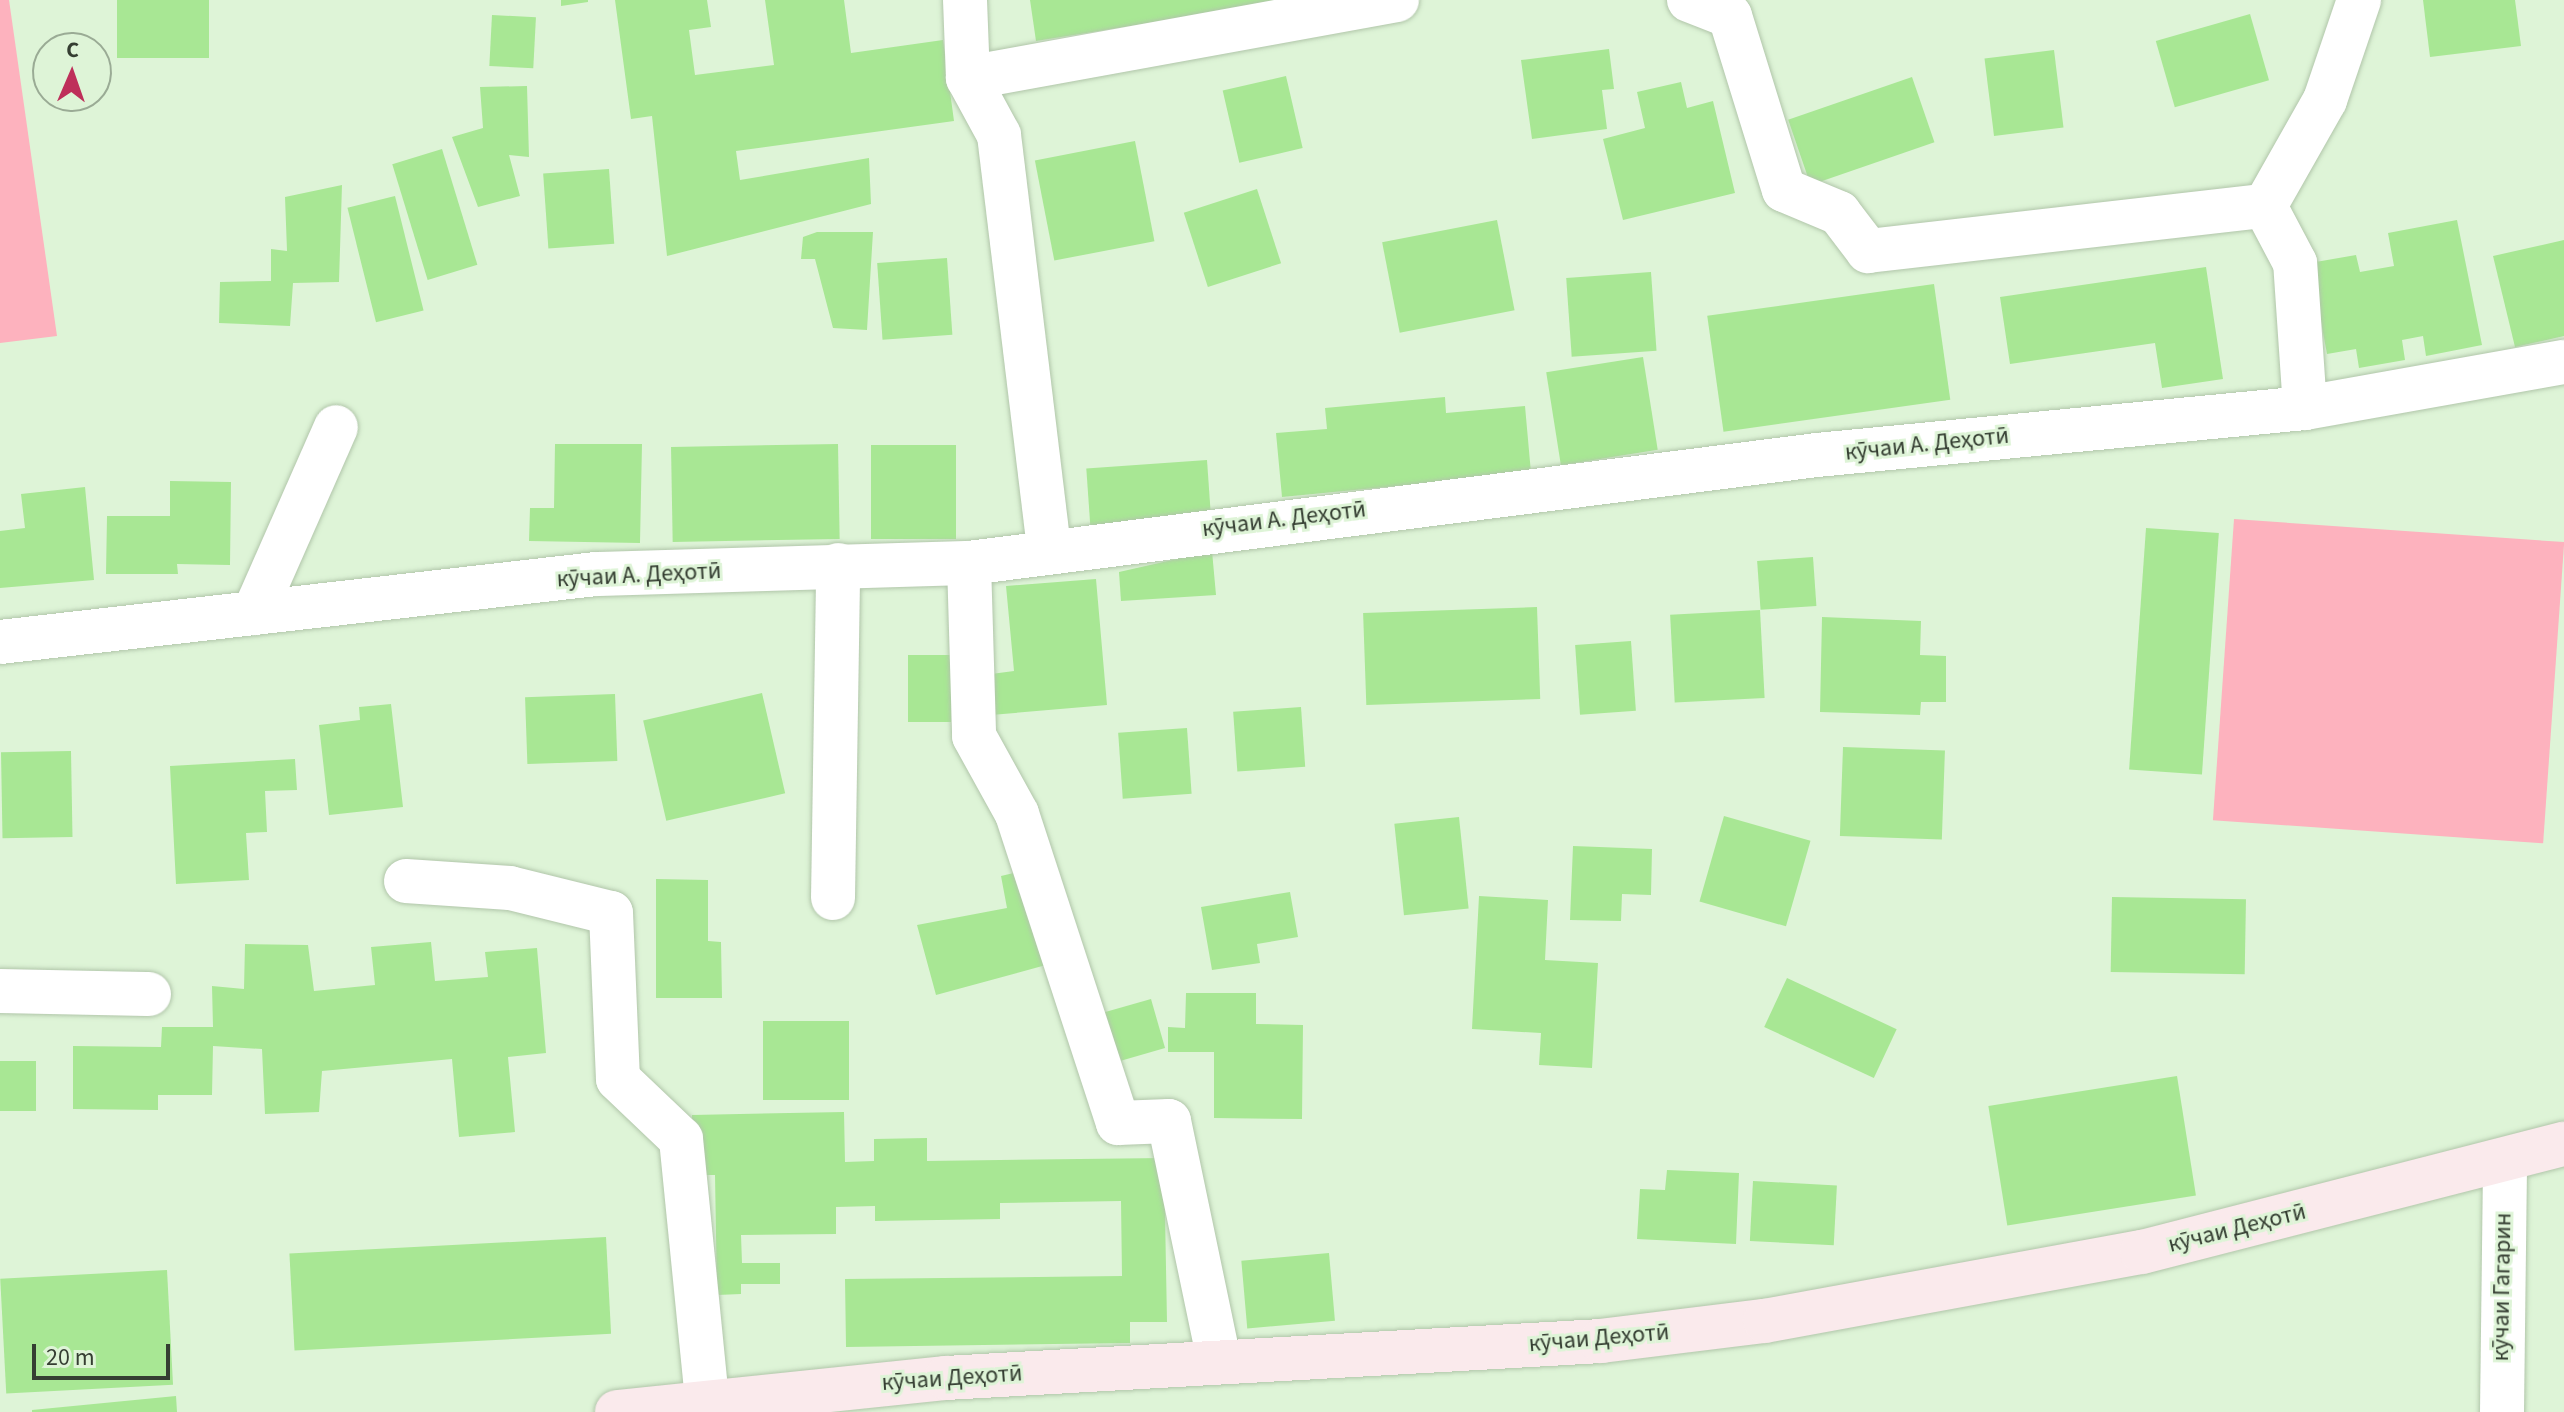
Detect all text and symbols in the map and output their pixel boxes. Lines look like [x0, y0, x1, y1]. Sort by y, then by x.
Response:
north arrow [32, 32, 112, 112]
text: С [66, 34, 80, 66]
street label: кӯчаи А. Деҳотӣ [1843, 421, 2011, 467]
street label: кӯчаи А. Деҳотӣ [1200, 495, 1368, 543]
street label: кӯчаи А. Деҳотӣ [556, 556, 722, 594]
street label: кӯчаи Деҳотӣ [2165, 1197, 2309, 1259]
street label: кӯчаи Гагарин [2486, 1212, 2518, 1362]
street label: кӯчаи Деҳотӣ [1527, 1318, 1671, 1358]
scale bar [36, 1328, 174, 1378]
text: 20 m [46, 1340, 95, 1375]
street label: кӯчаи Деҳотӣ [881, 1359, 1023, 1397]

